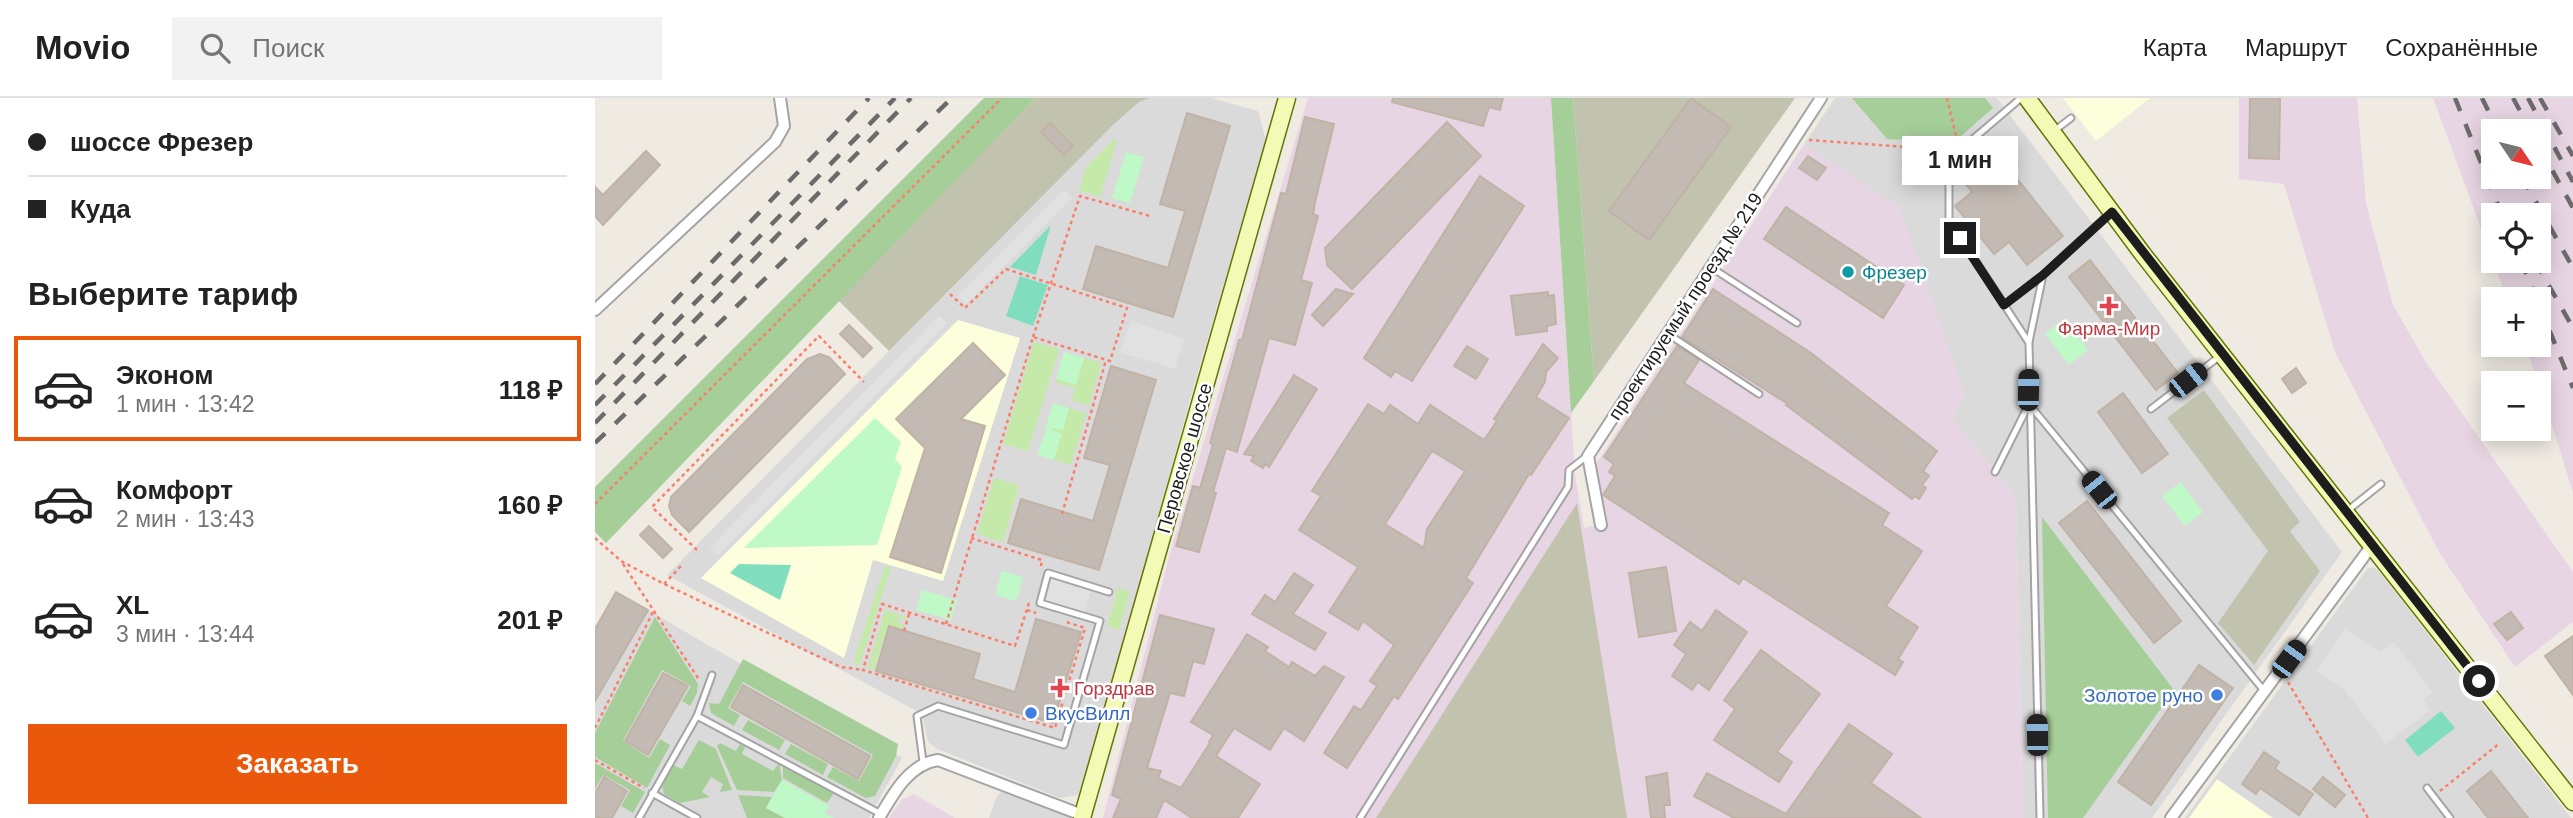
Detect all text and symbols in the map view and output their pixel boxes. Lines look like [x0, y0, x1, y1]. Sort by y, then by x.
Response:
search box [172, 17, 662, 80]
text: Movio [35, 29, 130, 66]
icon: search [196, 29, 234, 67]
text: Поиск [252, 33, 324, 63]
text: Карта [2143, 34, 2207, 61]
text: Маршрут [2245, 34, 2347, 61]
text: Сохранённые [2385, 34, 2538, 61]
north arrow [2481, 119, 2551, 189]
map controls [2481, 119, 2551, 441]
text: шоссе Фрезер [70, 127, 253, 157]
callout: 1 мин [1902, 136, 2018, 186]
text: 1 мин [1928, 147, 1992, 173]
street label: проектируемый проезд № 219 [1604, 189, 1767, 424]
text: Куда [70, 194, 131, 224]
button: locate [2481, 203, 2551, 273]
route end [1944, 222, 1976, 254]
place label: Фрезер [1862, 262, 1927, 283]
marker: Фрезер [1840, 264, 1856, 280]
text: Выберите тариф [28, 276, 298, 312]
button: + [2481, 287, 2551, 357]
marker: Фарма-Мир [2101, 298, 2117, 314]
place label: Фарма-Мир [2058, 318, 2160, 339]
icon: car [32, 357, 95, 420]
car [2165, 359, 2212, 401]
text: Эконом [116, 360, 214, 390]
car [2018, 369, 2039, 411]
button: − [2481, 371, 2551, 441]
text: 118 ₽ [499, 375, 563, 405]
street label: Перовское шоссе [1153, 381, 1216, 536]
text: 1 мин · 13:42 [116, 391, 255, 417]
car [2078, 467, 2121, 513]
icon: car [32, 472, 95, 535]
text: Комфорт [116, 475, 233, 505]
text: 160 ₽ [497, 490, 563, 520]
text: 2 мин · 13:43 [116, 506, 255, 532]
icon: car [32, 587, 95, 650]
text: XL [116, 590, 149, 620]
text: 201 ₽ [497, 605, 563, 635]
text: 3 мин · 13:44 [116, 621, 255, 647]
car [2269, 636, 2310, 682]
route start [2463, 665, 2495, 697]
place label: Горздрав [1074, 678, 1155, 699]
marker: Горздрав [1052, 680, 1068, 696]
place label: Золотое руно [2084, 685, 2203, 706]
marker: Золотое руно [2209, 687, 2225, 703]
place label: ВкусВилл [1045, 703, 1130, 724]
marker: ВкусВилл [1023, 705, 1039, 721]
car [2027, 714, 2048, 756]
button: Заказать [28, 724, 567, 804]

